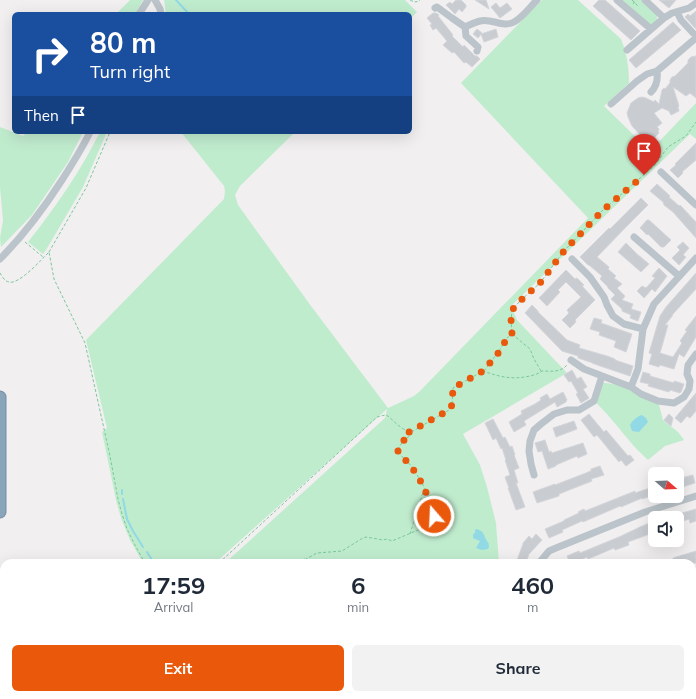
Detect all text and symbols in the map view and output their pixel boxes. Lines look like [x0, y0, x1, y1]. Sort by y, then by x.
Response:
text: 80 m [90, 25, 156, 60]
icon: right [24, 28, 76, 80]
text: Turn right [90, 60, 170, 83]
icon: arrive [67, 104, 89, 126]
text: Then [24, 106, 59, 125]
pin [627, 134, 661, 175]
icon: arrive [633, 140, 655, 162]
north arrow [648, 467, 684, 503]
map controls [648, 467, 684, 547]
position arrow [413, 495, 455, 537]
button: sound [648, 511, 684, 547]
text: 17:59 [142, 570, 205, 600]
text: 6 [351, 570, 365, 600]
text: 460 [511, 570, 554, 600]
text: Arrival [154, 599, 193, 615]
text: min [347, 599, 369, 615]
text: m [527, 599, 538, 615]
button: Exit [12, 645, 344, 691]
button: Share [352, 645, 684, 691]

